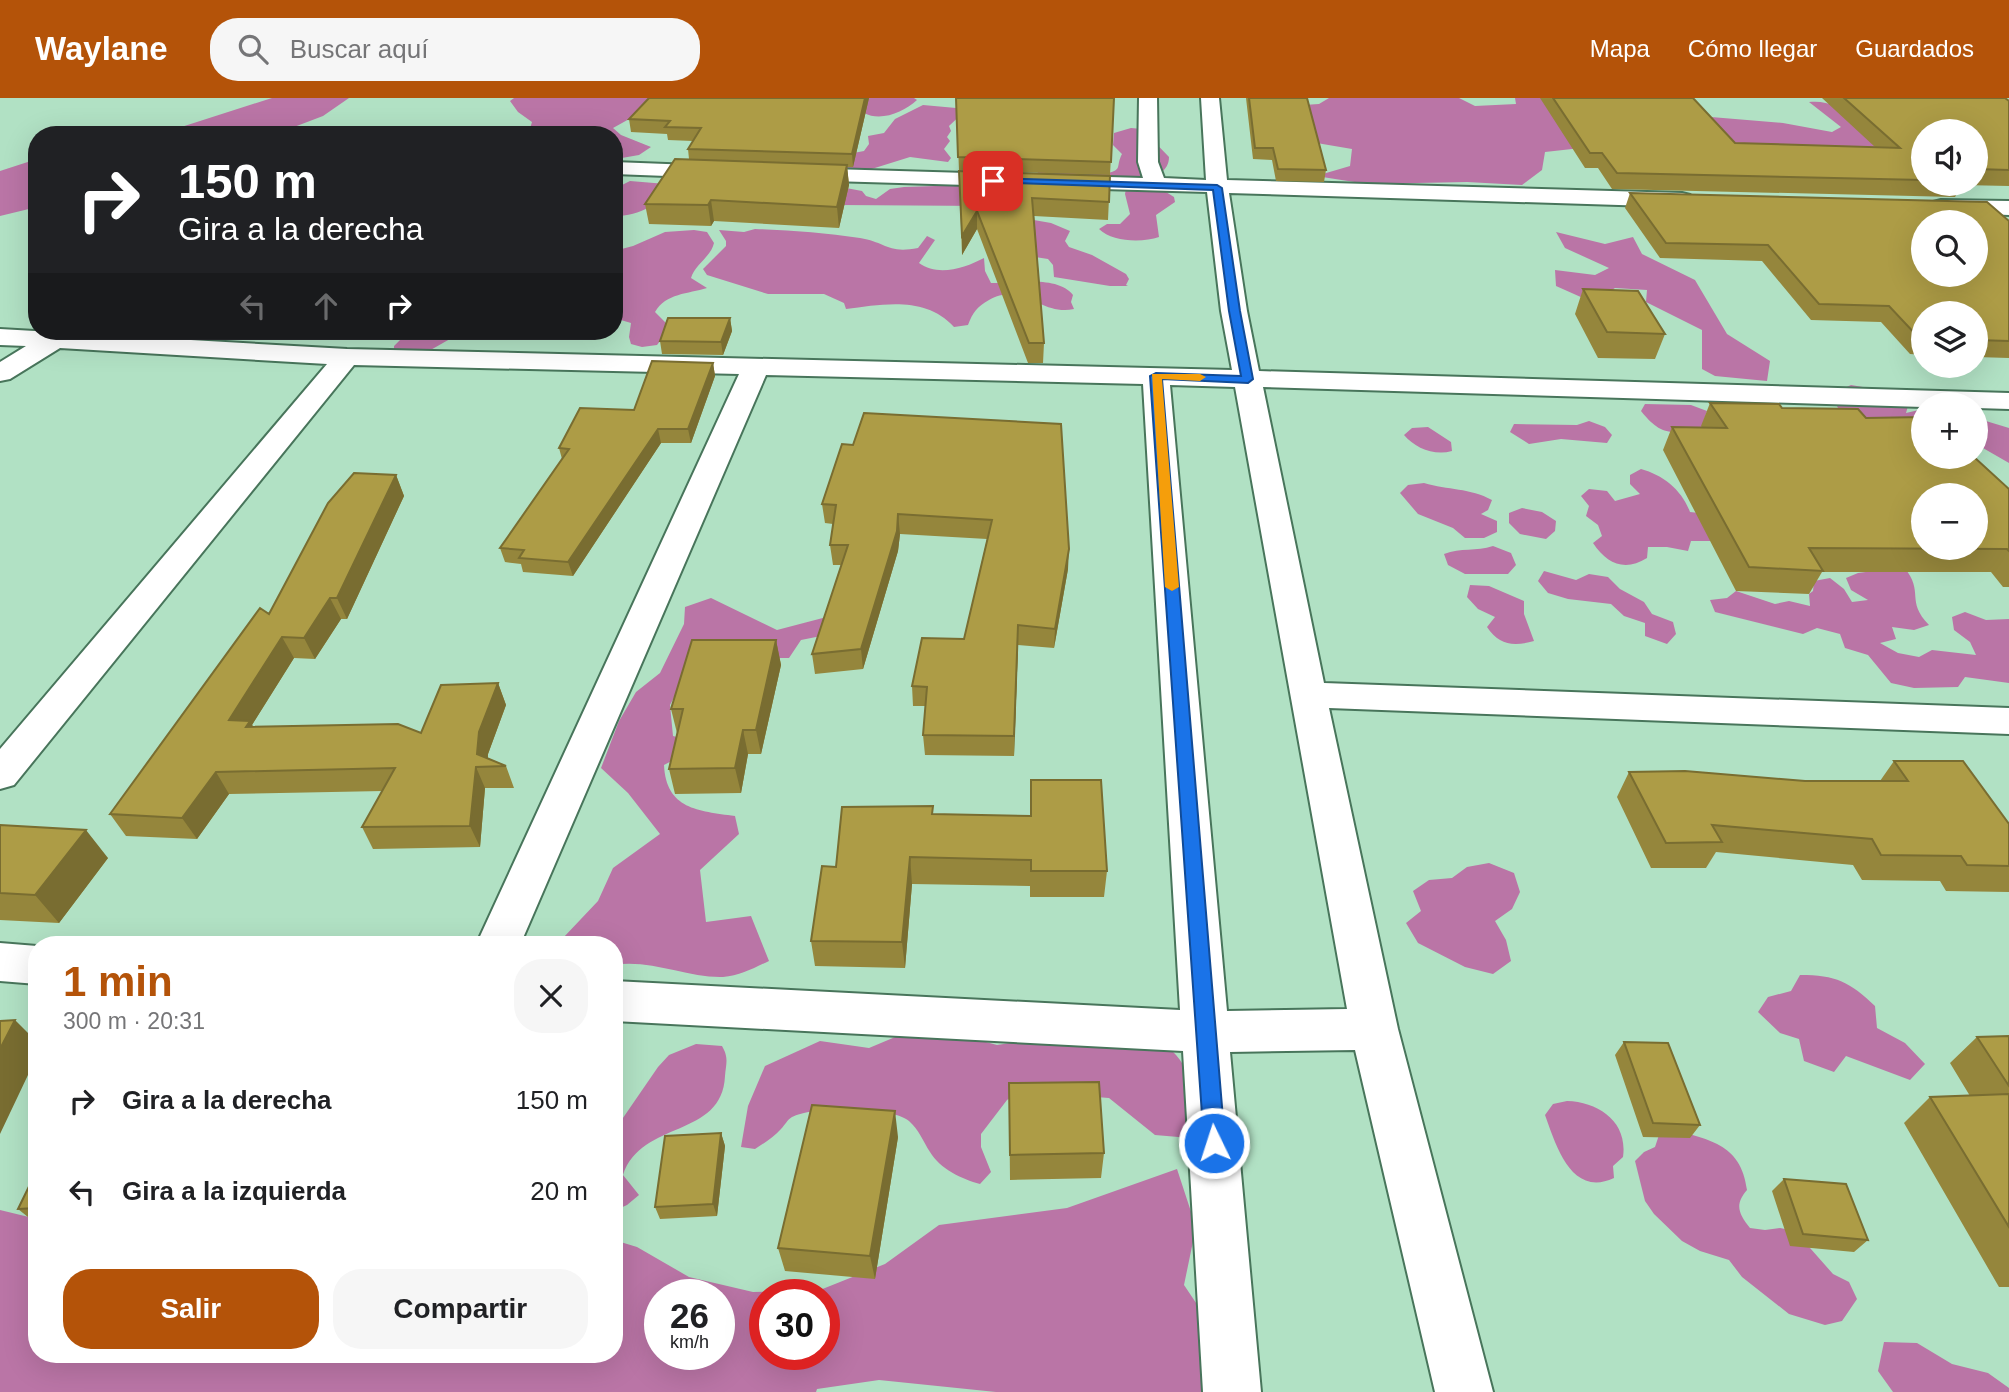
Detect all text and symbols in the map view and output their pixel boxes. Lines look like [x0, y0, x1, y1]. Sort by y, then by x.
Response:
search box [210, 18, 700, 81]
text: Waylane [35, 30, 168, 67]
icon: search [234, 30, 272, 68]
text: Buscar aquí [290, 34, 428, 64]
text: Mapa [1590, 35, 1650, 62]
text: Cómo llegar [1688, 35, 1817, 62]
text: Guardados [1855, 35, 1974, 62]
map controls [1911, 119, 1988, 560]
button: sound [1911, 119, 1988, 196]
pin [963, 151, 1023, 211]
icon: right [63, 154, 154, 245]
text: 150 m [178, 154, 317, 208]
icon: arrive [974, 162, 1012, 200]
button: search [1911, 210, 1988, 287]
text: Gira a la derecha [178, 211, 423, 247]
icon: left [234, 287, 272, 325]
icon: ahead [307, 287, 345, 325]
icon: right [380, 287, 418, 325]
button: layers [1911, 301, 1988, 378]
button: + [1911, 392, 1988, 469]
button: − [1911, 483, 1988, 560]
text: 1 min [63, 958, 173, 1005]
button: close [514, 959, 588, 1033]
text: 300 m · 20:31 [63, 1008, 205, 1034]
icon: right [63, 1082, 101, 1120]
text: Gira a la derecha [122, 1085, 332, 1115]
text: 150 m [516, 1085, 588, 1115]
position arrow [1177, 1106, 1251, 1180]
icon: left [63, 1173, 101, 1211]
text: Gira a la izquierda [122, 1176, 346, 1206]
text: 20 m [530, 1176, 588, 1206]
button: Salir [63, 1269, 319, 1349]
button: Compartir [333, 1269, 588, 1349]
speed limit sign: 30 [749, 1279, 840, 1370]
text: 26 [670, 1296, 709, 1335]
text: km/h [670, 1332, 709, 1352]

